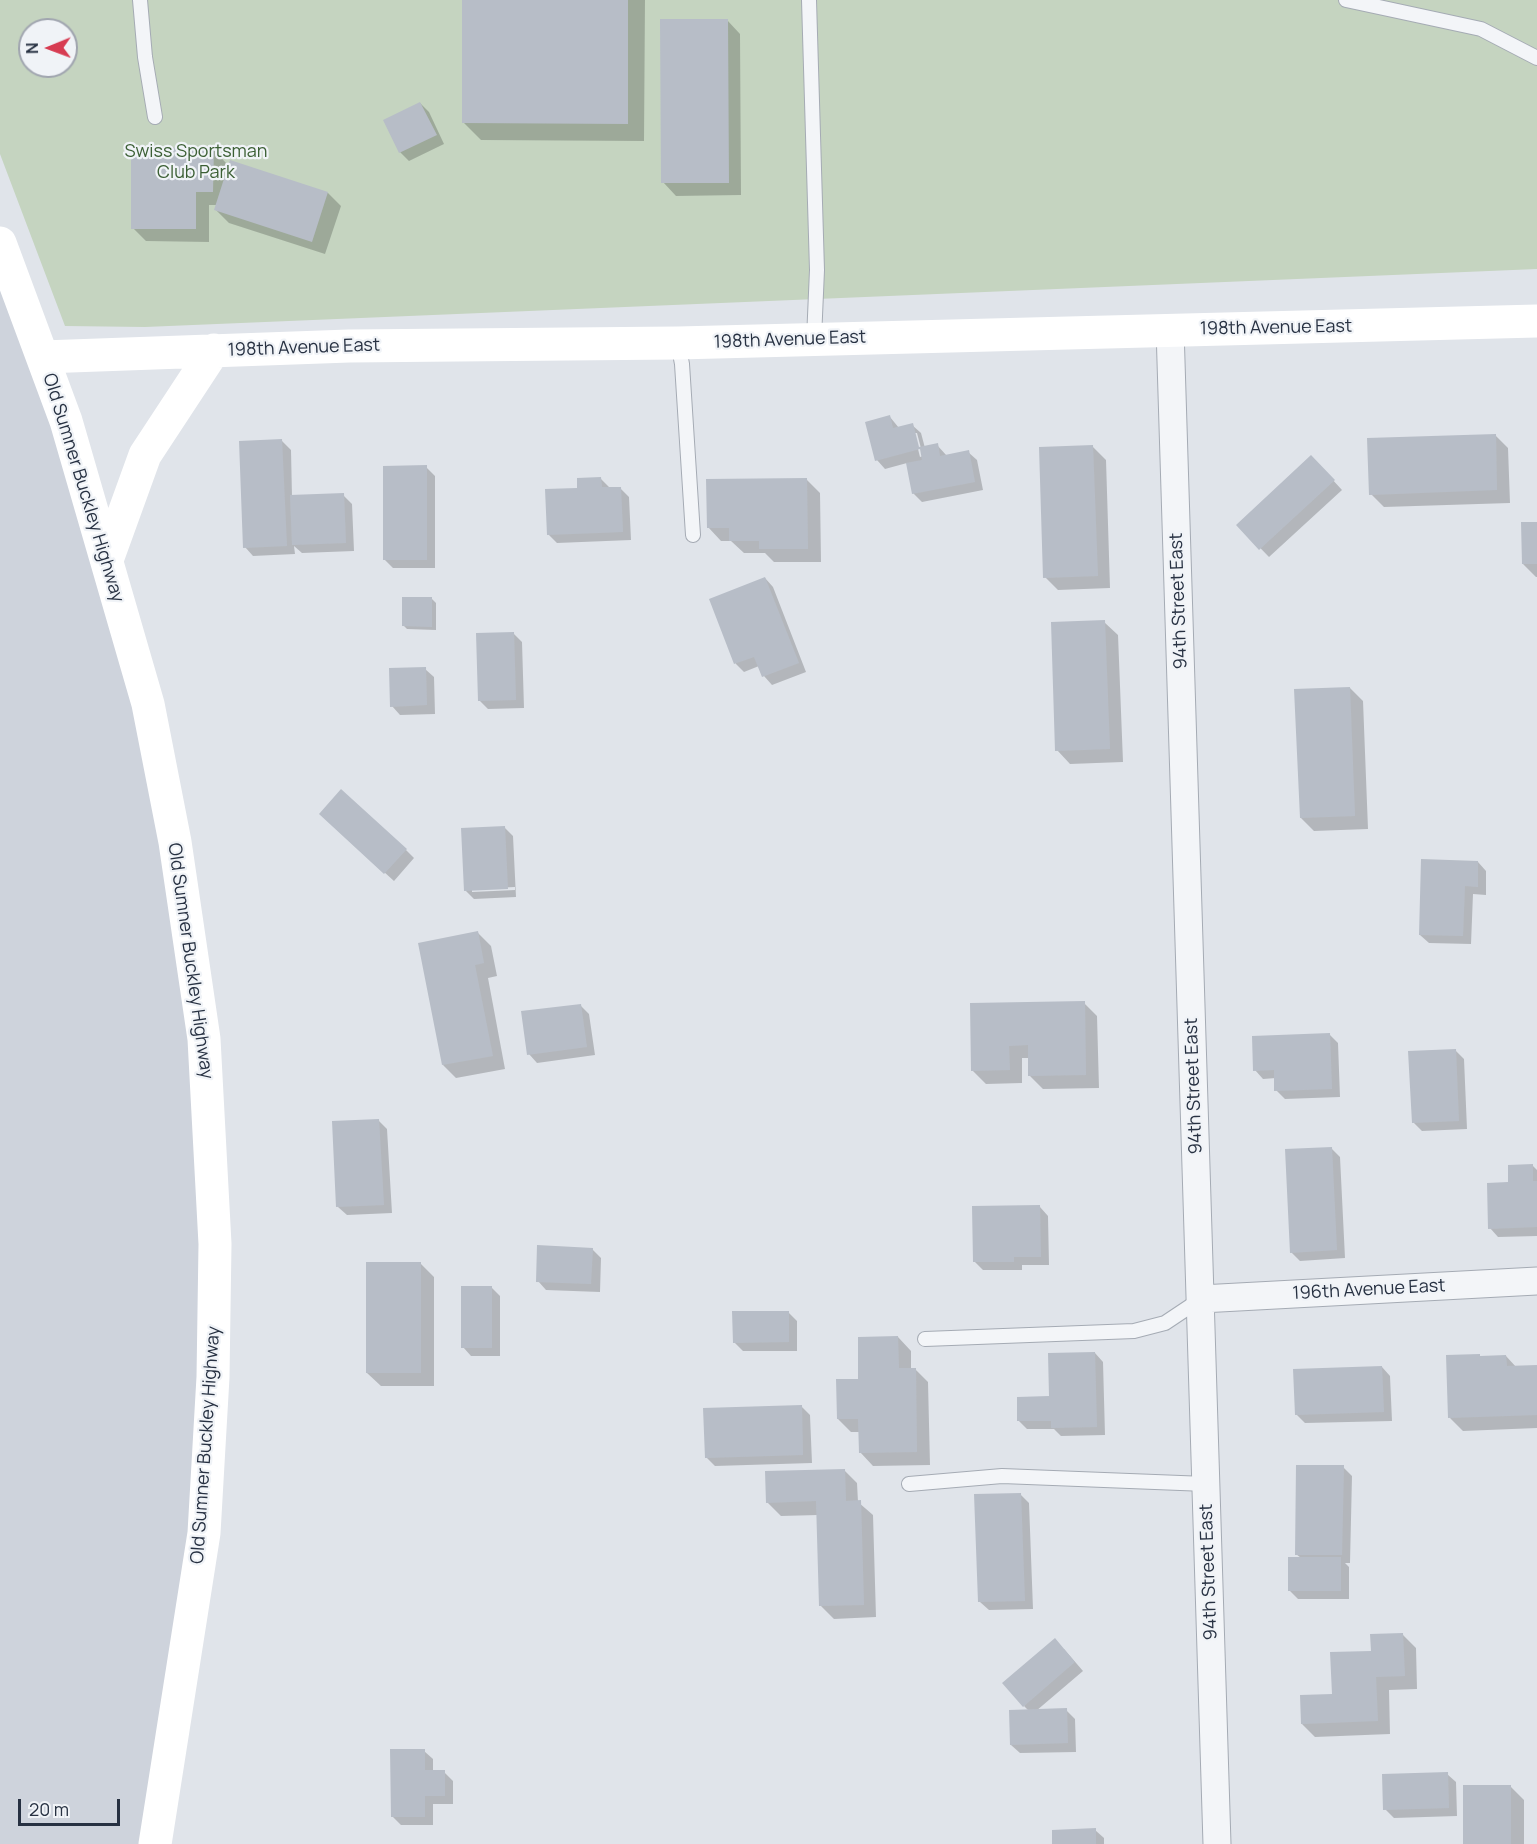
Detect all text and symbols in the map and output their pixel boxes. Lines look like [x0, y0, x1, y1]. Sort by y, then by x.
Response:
north arrow [18, 18, 78, 78]
text: N [21, 42, 43, 54]
park label: Swiss Sportsman Club Park [124, 141, 268, 184]
street label: 198th Avenue East [1200, 316, 1352, 340]
street label: 198th Avenue East [714, 327, 866, 353]
street label: 198th Avenue East [228, 335, 380, 361]
street label: Old Sumner Buckley Highway [38, 371, 128, 605]
street label: 94th Street East [1166, 532, 1192, 670]
street label: Old Sumner Buckley Highway [163, 842, 217, 1080]
street label: 94th Street East [1181, 1017, 1207, 1155]
street label: 196th Avenue East [1292, 1275, 1446, 1305]
street label: Old Sumner Buckley Highway [187, 1325, 225, 1565]
street label: 94th Street East [1196, 1503, 1222, 1641]
scale bar [21, 1787, 123, 1825]
text: 20 m [29, 1797, 69, 1821]

